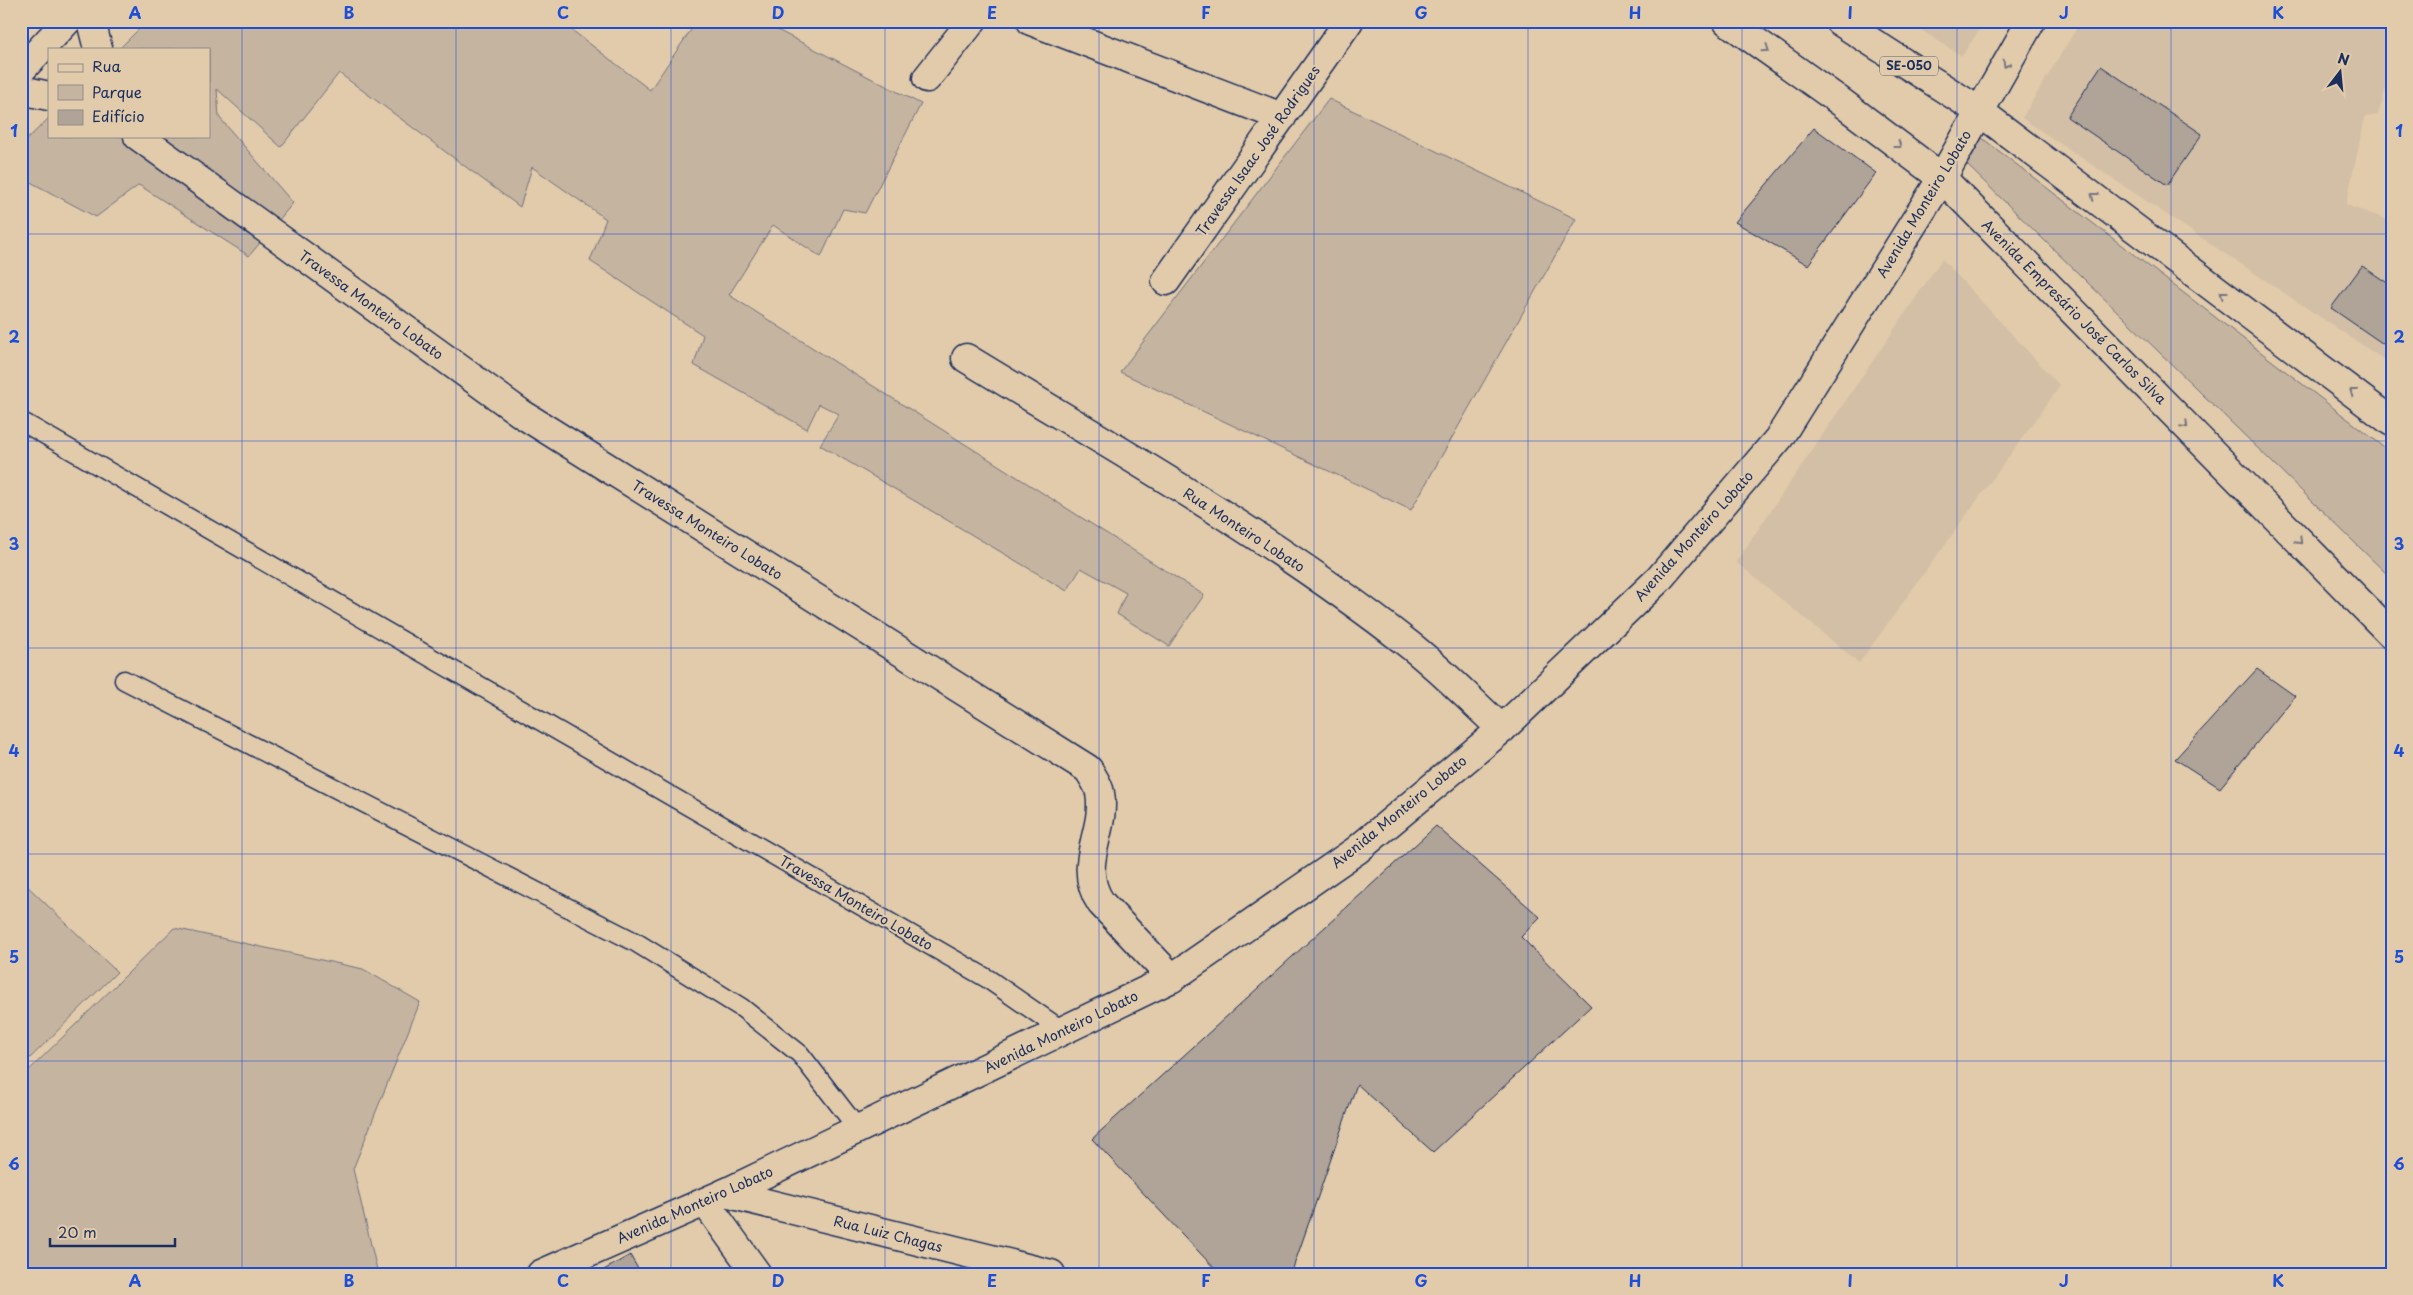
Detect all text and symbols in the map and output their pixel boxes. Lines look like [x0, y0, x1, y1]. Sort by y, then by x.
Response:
text: A [129, 0, 142, 24]
text: B [344, 0, 355, 24]
text: C [557, 0, 569, 24]
text: D [772, 0, 784, 24]
text: E [987, 0, 997, 24]
text: F [1201, 0, 1211, 24]
text: G [1414, 0, 1428, 24]
text: H [1629, 0, 1641, 24]
text: I [1847, 0, 1853, 24]
text: J [2059, 0, 2069, 24]
text: K [2272, 0, 2284, 24]
one-way arrow [1761, 43, 1770, 52]
text: N [2335, 47, 2352, 71]
legend [48, 48, 210, 138]
north arrow [2316, 48, 2366, 98]
text: Rua [92, 54, 121, 77]
road number: SE-050 [1880, 56, 1938, 76]
one-way arrow [2003, 58, 2013, 67]
street label: Travessa Isaac José Rodrigues [1190, 61, 1325, 240]
text: Parque [92, 80, 142, 103]
text: Edifício [92, 104, 145, 127]
text: 1 [10, 118, 18, 142]
text: 1 [2395, 118, 2403, 142]
street label: Avenida Monteiro Lobato [1871, 126, 1976, 282]
one-way arrow [1892, 139, 1901, 147]
one-way arrow [2090, 193, 2100, 202]
street label: Avenida Empresário José Carlos Silva [1977, 214, 2172, 409]
street label: Travessa Monteiro Lobato [295, 245, 448, 364]
one-way arrow [2219, 291, 2229, 300]
text: 2 [8, 324, 20, 348]
text: 2 [2393, 324, 2405, 348]
one-way arrow [2349, 389, 2359, 398]
one-way arrow [2179, 419, 2188, 428]
street label: Avenida Monteiro Lobato [1629, 466, 1758, 605]
street label: Travessa Monteiro Lobato [628, 474, 787, 585]
street label: Rua Monteiro Lobato [1179, 482, 1309, 577]
text: 3 [9, 531, 19, 555]
text: 3 [2394, 531, 2404, 555]
one-way arrow [2293, 535, 2302, 544]
text: 4 [9, 738, 20, 762]
text: 4 [2394, 738, 2405, 762]
street label: Avenida Monteiro Lobato [1326, 750, 1471, 873]
street label: Travessa Monteiro Lobato [776, 850, 937, 955]
text: 5 [9, 944, 19, 968]
text: 5 [2394, 944, 2404, 968]
street label: Avenida Monteiro Lobato [980, 985, 1142, 1078]
text: 6 [8, 1151, 20, 1175]
text: 6 [2393, 1151, 2405, 1175]
street label: Avenida Monteiro Lobato [613, 1160, 776, 1248]
street label: Rua Luiz Chagas [832, 1210, 945, 1257]
scale bar [50, 1215, 175, 1247]
text: 20 m [58, 1220, 97, 1243]
text: A [129, 1268, 142, 1292]
text: B [344, 1268, 355, 1292]
text: C [557, 1268, 569, 1292]
text: D [772, 1268, 784, 1292]
text: E [987, 1268, 997, 1292]
text: F [1201, 1268, 1211, 1292]
text: G [1414, 1268, 1428, 1292]
text: H [1629, 1268, 1641, 1292]
text: I [1847, 1268, 1853, 1292]
text: J [2059, 1268, 2069, 1292]
text: K [2272, 1268, 2284, 1292]

